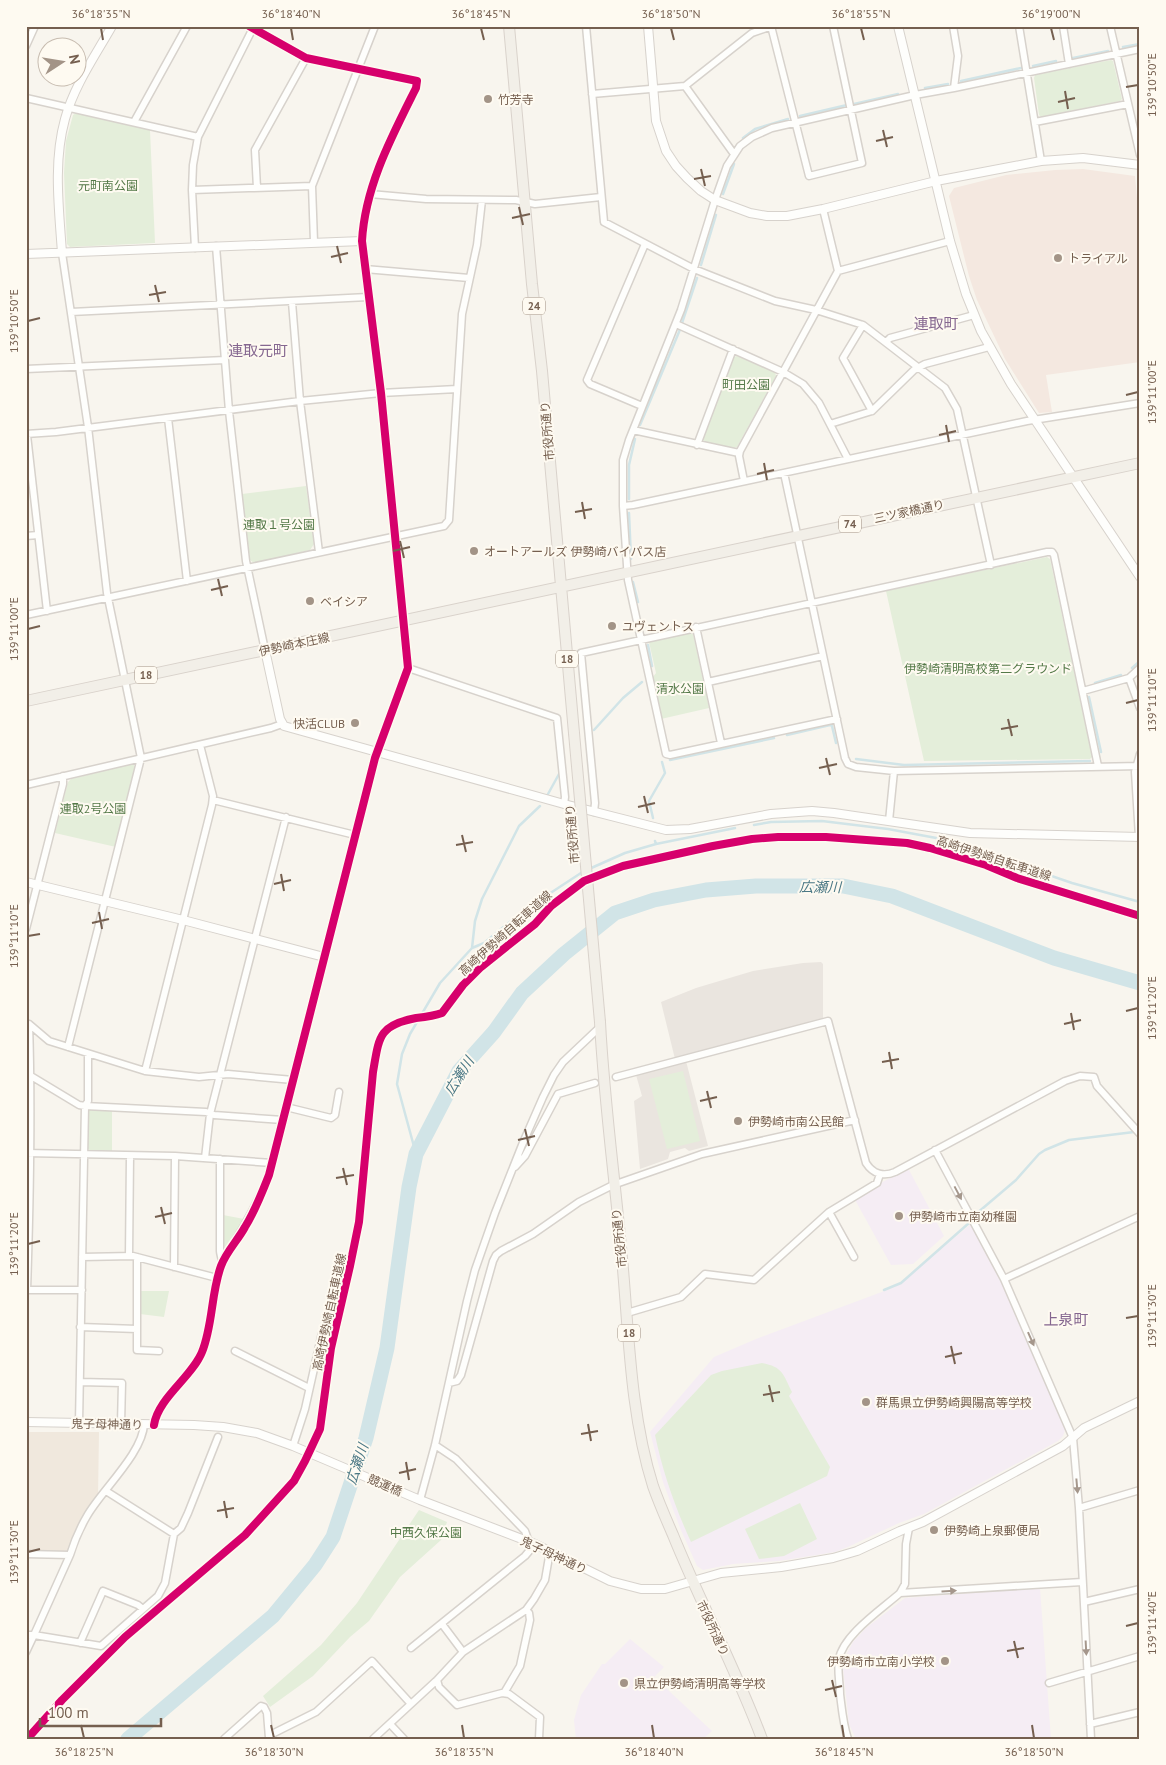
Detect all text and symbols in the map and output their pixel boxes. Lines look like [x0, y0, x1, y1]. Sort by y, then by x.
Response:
text: 36°18'35"N [71, 6, 131, 21]
text: 36°18'40"N [261, 6, 321, 21]
text: 36°18'45"N [451, 6, 511, 21]
text: 36°18'50"N [641, 6, 701, 21]
text: 36°18'55"N [831, 6, 891, 21]
text: 36°19'00"N [1021, 6, 1081, 21]
north arrow [38, 38, 88, 88]
text: N [65, 53, 84, 66]
text: 139°10'50"E [1144, 53, 1159, 117]
place label: 竹芳寺 [498, 92, 534, 107]
marker: 竹芳寺 [482, 93, 494, 105]
park label: 元町南公園 [78, 178, 138, 193]
place label: トライアル [1068, 251, 1128, 266]
marker: トライアル [1052, 252, 1064, 264]
text: 139°10'50"E [6, 289, 21, 353]
road number: 24 [523, 298, 545, 314]
district label: 連取町 [913, 314, 959, 333]
district label: 連取元町 [228, 341, 288, 360]
text: 139°11'00"E [1144, 360, 1159, 424]
park label: 町田公園 [722, 377, 770, 392]
street label: 市役所通り [537, 400, 557, 462]
street label: 三ツ家橋通り [872, 496, 946, 526]
road number: 74 [839, 516, 861, 532]
park label: 連取１号公園 [243, 517, 315, 532]
place label: オートアールズ 伊勢崎バイパス店 [484, 544, 666, 559]
marker: オートアールズ 伊勢崎バイパス店 [468, 545, 480, 557]
place label: ベイシア [320, 594, 368, 609]
marker: ベイシア [304, 595, 316, 607]
text: 139°11'00"E [6, 597, 21, 661]
place label: ユヴェントス [622, 619, 694, 634]
marker: ユヴェントス [606, 620, 618, 632]
street label: 伊勢崎本庄線 [257, 629, 331, 659]
road number: 18 [556, 651, 578, 668]
park label: 伊勢崎清明高校第二グラウンド [904, 661, 1072, 676]
road number: 18 [135, 666, 157, 684]
text: 139°11'10"E [1144, 668, 1159, 732]
park label: 清水公園 [656, 681, 704, 696]
place label: 快活CLUB [293, 716, 345, 731]
marker: 快活CLUB [349, 717, 361, 729]
park label: 連取2号公園 [60, 801, 126, 816]
street label: 市役所通り [562, 803, 582, 865]
street label: 高崎伊勢崎自転車道線 [935, 832, 1053, 884]
water label: 広瀬川 [799, 878, 843, 896]
street label: 高崎伊勢崎自転車道線 [455, 887, 555, 979]
text: 139°11'10"E [6, 904, 21, 968]
text: 139°11'20"E [1144, 976, 1159, 1040]
water label: 広瀬川 [440, 1052, 479, 1099]
place label: 伊勢崎市南公民館 [748, 1114, 844, 1129]
marker: 伊勢崎市南公民館 [732, 1115, 744, 1127]
one-way arrow [954, 1186, 962, 1200]
street label: 市役所通り [608, 1207, 630, 1269]
place label: 伊勢崎市立南幼稚園 [909, 1209, 1017, 1224]
marker: 伊勢崎市立南幼稚園 [893, 1210, 905, 1222]
text: 139°11'20"E [6, 1212, 21, 1276]
street label: 高崎伊勢崎自転車道線 [309, 1252, 349, 1372]
text: 139°11'30"E [1144, 1284, 1159, 1348]
district label: 上泉町 [1043, 1310, 1089, 1329]
road number: 18 [618, 1325, 640, 1342]
one-way arrow [1027, 1332, 1035, 1346]
place label: 群馬県立伊勢崎興陽高等学校 [876, 1395, 1032, 1410]
marker: 群馬県立伊勢崎興陽高等学校 [860, 1396, 872, 1408]
street label: 鬼子母神通り [71, 1416, 143, 1432]
water label: 広瀬川 [342, 1439, 373, 1487]
street label: 競運橋 [365, 1471, 405, 1499]
one-way arrow [1074, 1478, 1082, 1494]
text: 139°11'30"E [6, 1520, 21, 1584]
place label: 伊勢崎上泉郵便局 [944, 1523, 1040, 1538]
marker: 伊勢崎上泉郵便局 [928, 1524, 940, 1536]
park label: 中西久保公園 [390, 1525, 462, 1540]
street label: 鬼子母神通り [518, 1533, 590, 1577]
one-way arrow [941, 1586, 957, 1594]
text: 139°11'40"E [1144, 1591, 1159, 1655]
street label: 市役所通り [694, 1598, 732, 1658]
one-way arrow [1082, 1641, 1090, 1657]
place label: 伊勢崎市立南小学校 [827, 1654, 935, 1669]
marker: 伊勢崎市立南小学校 [939, 1655, 951, 1667]
place label: 県立伊勢崎清明高等学校 [634, 1676, 766, 1691]
marker: 県立伊勢崎清明高等学校 [618, 1677, 630, 1689]
scale bar [40, 1695, 161, 1727]
text: 100 m [48, 1703, 89, 1722]
text: 36°18'25"N [54, 1744, 114, 1759]
text: 36°18'30"N [244, 1744, 304, 1759]
text: 36°18'35"N [434, 1744, 494, 1759]
text: 36°18'40"N [624, 1744, 684, 1759]
text: 36°18'45"N [814, 1744, 874, 1759]
text: 36°18'50"N [1004, 1744, 1064, 1759]

